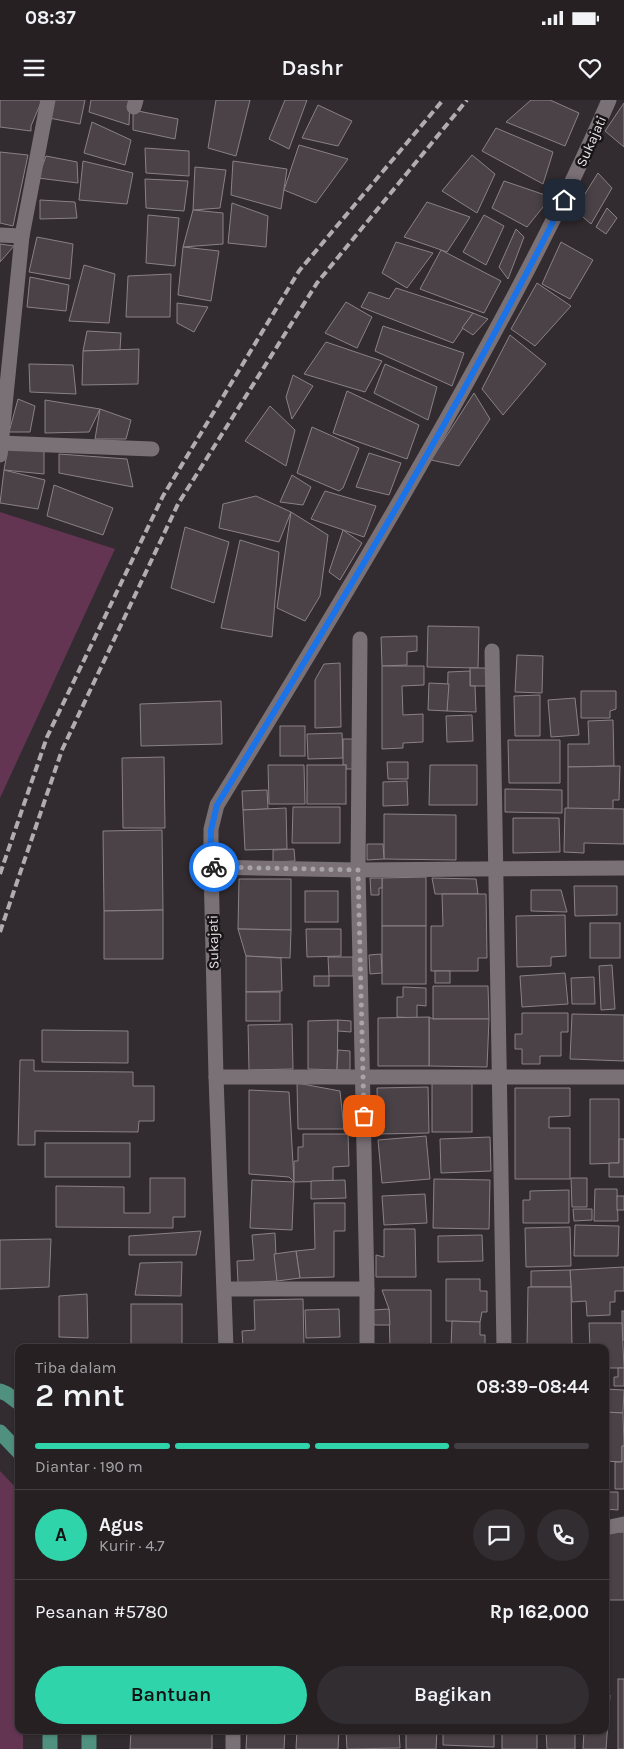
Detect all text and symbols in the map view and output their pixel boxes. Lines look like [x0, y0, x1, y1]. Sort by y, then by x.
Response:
text: 08:37 [25, 7, 76, 29]
icon: menu [20, 54, 48, 82]
icon: heart [576, 54, 604, 82]
text: Dashr [281, 55, 343, 81]
street label: Sukajati [573, 113, 610, 169]
pin [543, 179, 585, 221]
icon: home [550, 186, 578, 214]
courier [189, 842, 239, 892]
icon: bike [200, 853, 228, 881]
street label: Sukajati [205, 915, 222, 969]
pin [343, 1095, 385, 1137]
icon: bag [350, 1102, 378, 1130]
text: Tiba dalam [35, 1358, 116, 1377]
text: 08:39–08:44 [476, 1376, 589, 1398]
text: 2 mnt [35, 1377, 125, 1414]
text: Diantar · 190 m [35, 1457, 143, 1476]
button: chat [473, 1509, 525, 1561]
button: phone [537, 1509, 589, 1561]
text: Agus [99, 1514, 144, 1536]
text: A [55, 1524, 67, 1546]
text: Kurir · 4.7 [99, 1536, 165, 1555]
text: Pesanan #5780 [35, 1601, 168, 1623]
text: Rp 162,000 [490, 1601, 589, 1623]
button: Bantuan [35, 1666, 307, 1724]
button: Bagikan [317, 1666, 589, 1724]

